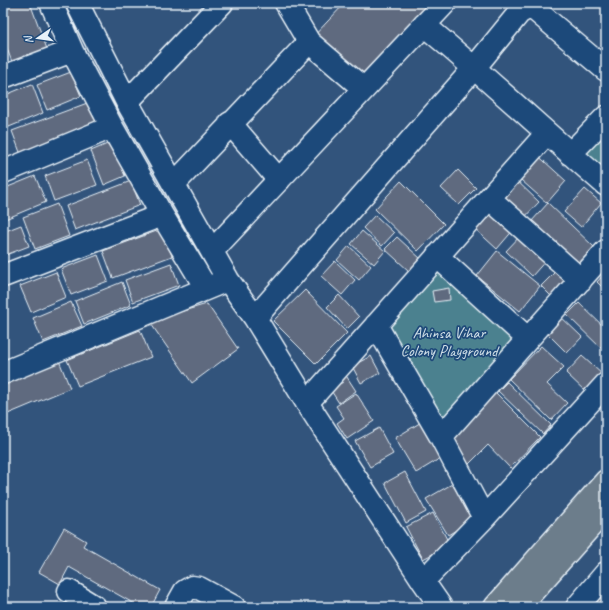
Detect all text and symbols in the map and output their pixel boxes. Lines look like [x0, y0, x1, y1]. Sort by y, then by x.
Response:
north arrow [18, 18, 58, 58]
text: N [20, 33, 36, 45]
park label: Ahinsa Vihar Colony Playground [401, 323, 500, 361]

